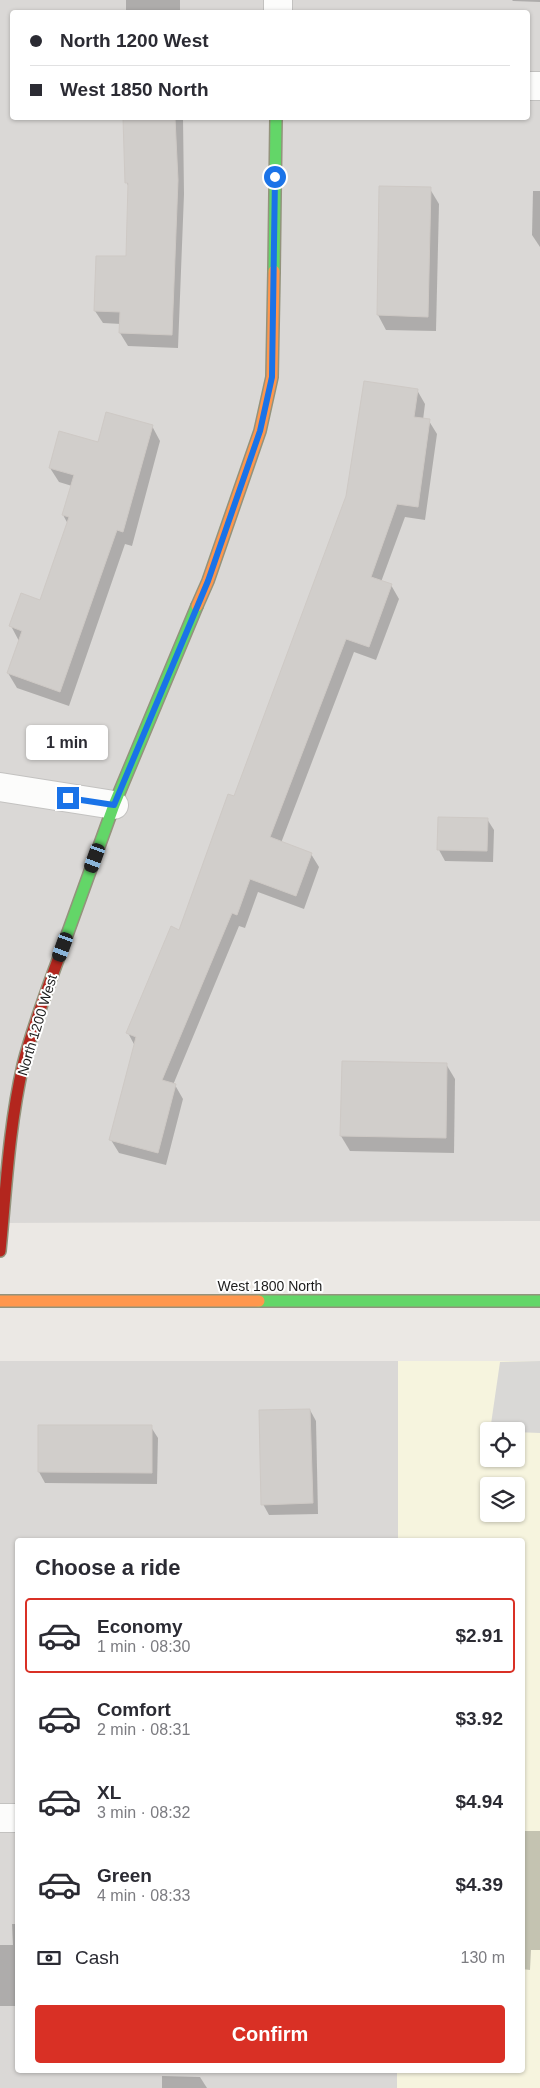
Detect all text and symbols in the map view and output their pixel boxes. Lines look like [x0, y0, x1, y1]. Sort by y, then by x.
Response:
text: North 1200 West [60, 30, 209, 51]
text: West 1850 North [60, 79, 209, 100]
route start [264, 166, 286, 188]
callout: 1 min [27, 726, 109, 760]
text: 1 min [46, 734, 88, 751]
route end [57, 787, 79, 809]
car [82, 841, 107, 875]
car [50, 930, 75, 964]
street label: North 1200 West [14, 972, 60, 1077]
street label: West 1800 North [218, 1278, 322, 1294]
map controls [480, 1422, 525, 1522]
button: locate [480, 1422, 525, 1467]
button: layers [480, 1477, 525, 1522]
text: Choose a ride [35, 1555, 180, 1580]
icon: car [37, 1613, 82, 1658]
text: Economy [97, 1616, 183, 1637]
text: $2.91 [455, 1625, 503, 1646]
text: 1 min · 08:30 [97, 1638, 190, 1655]
icon: car [37, 1696, 82, 1741]
text: Comfort [97, 1699, 171, 1720]
text: $3.92 [455, 1708, 503, 1729]
text: 2 min · 08:31 [97, 1721, 190, 1738]
icon: car [37, 1779, 82, 1824]
text: XL [97, 1782, 121, 1803]
text: $4.94 [455, 1791, 503, 1812]
text: 3 min · 08:32 [97, 1804, 190, 1821]
icon: car [37, 1862, 82, 1907]
text: Green [97, 1865, 152, 1886]
text: $4.39 [455, 1874, 503, 1895]
text: 4 min · 08:33 [97, 1887, 190, 1904]
icon: cash [35, 1944, 63, 1972]
text: Cash [75, 1947, 119, 1968]
text: 130 m [461, 1949, 505, 1966]
button: Confirm [35, 2005, 505, 2063]

